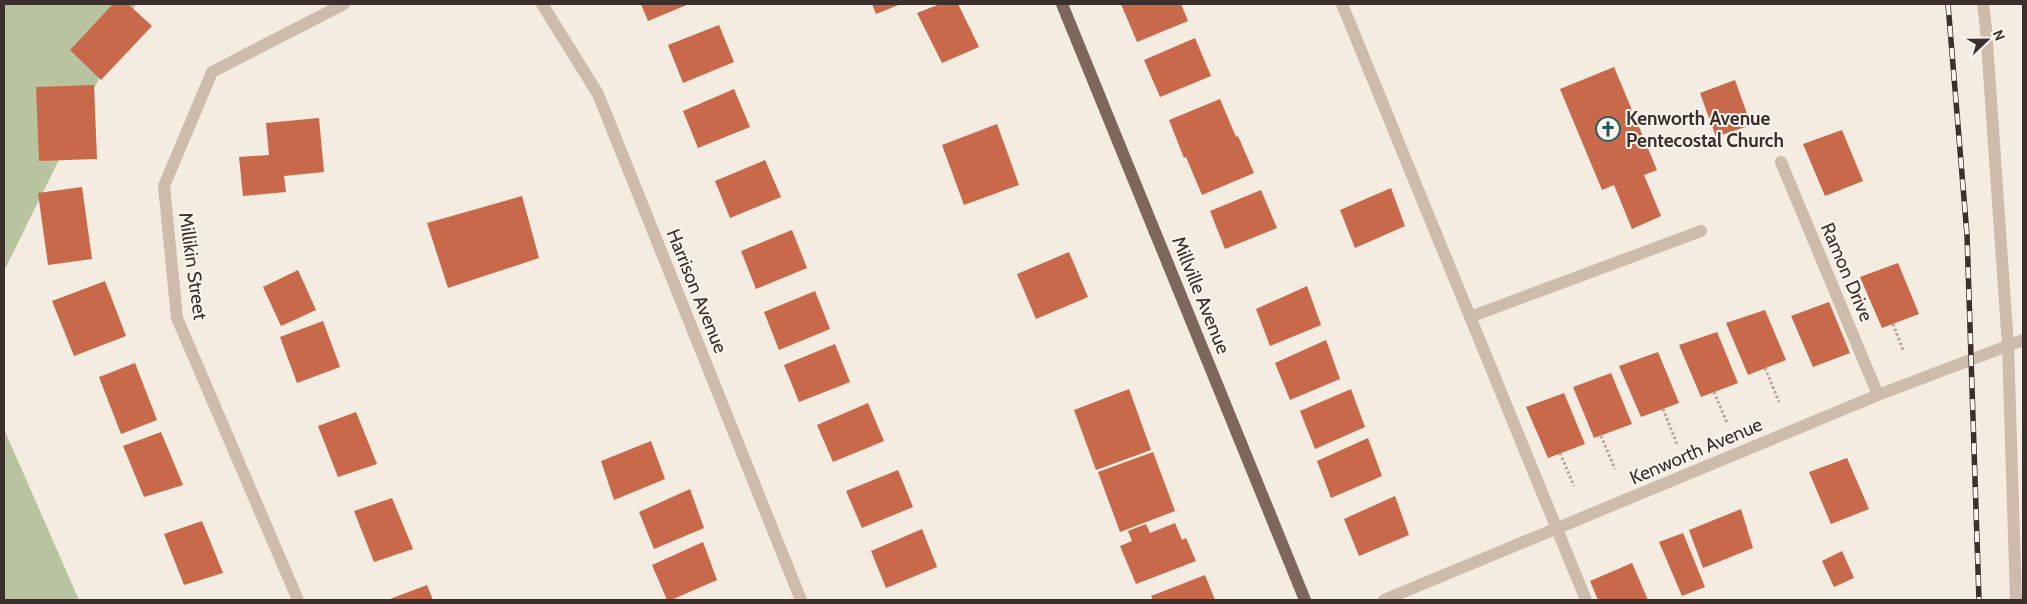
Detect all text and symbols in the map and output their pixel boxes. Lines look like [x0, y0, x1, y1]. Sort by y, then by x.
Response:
north arrow [1962, 15, 2012, 65]
text: N [1989, 27, 2009, 43]
place label: Kenworth Avenue Pentecostal Church [1626, 107, 1784, 152]
church icon: Kenworth Avenue Pentecostal Church [1595, 116, 1621, 142]
street label: Millikin Street [174, 211, 212, 322]
street label: Ramon Drive [1816, 219, 1878, 325]
street label: Harrison Avenue [662, 226, 732, 357]
street label: Millville Avenue [1167, 233, 1235, 357]
street label: Kenworth Avenue [1626, 413, 1766, 489]

